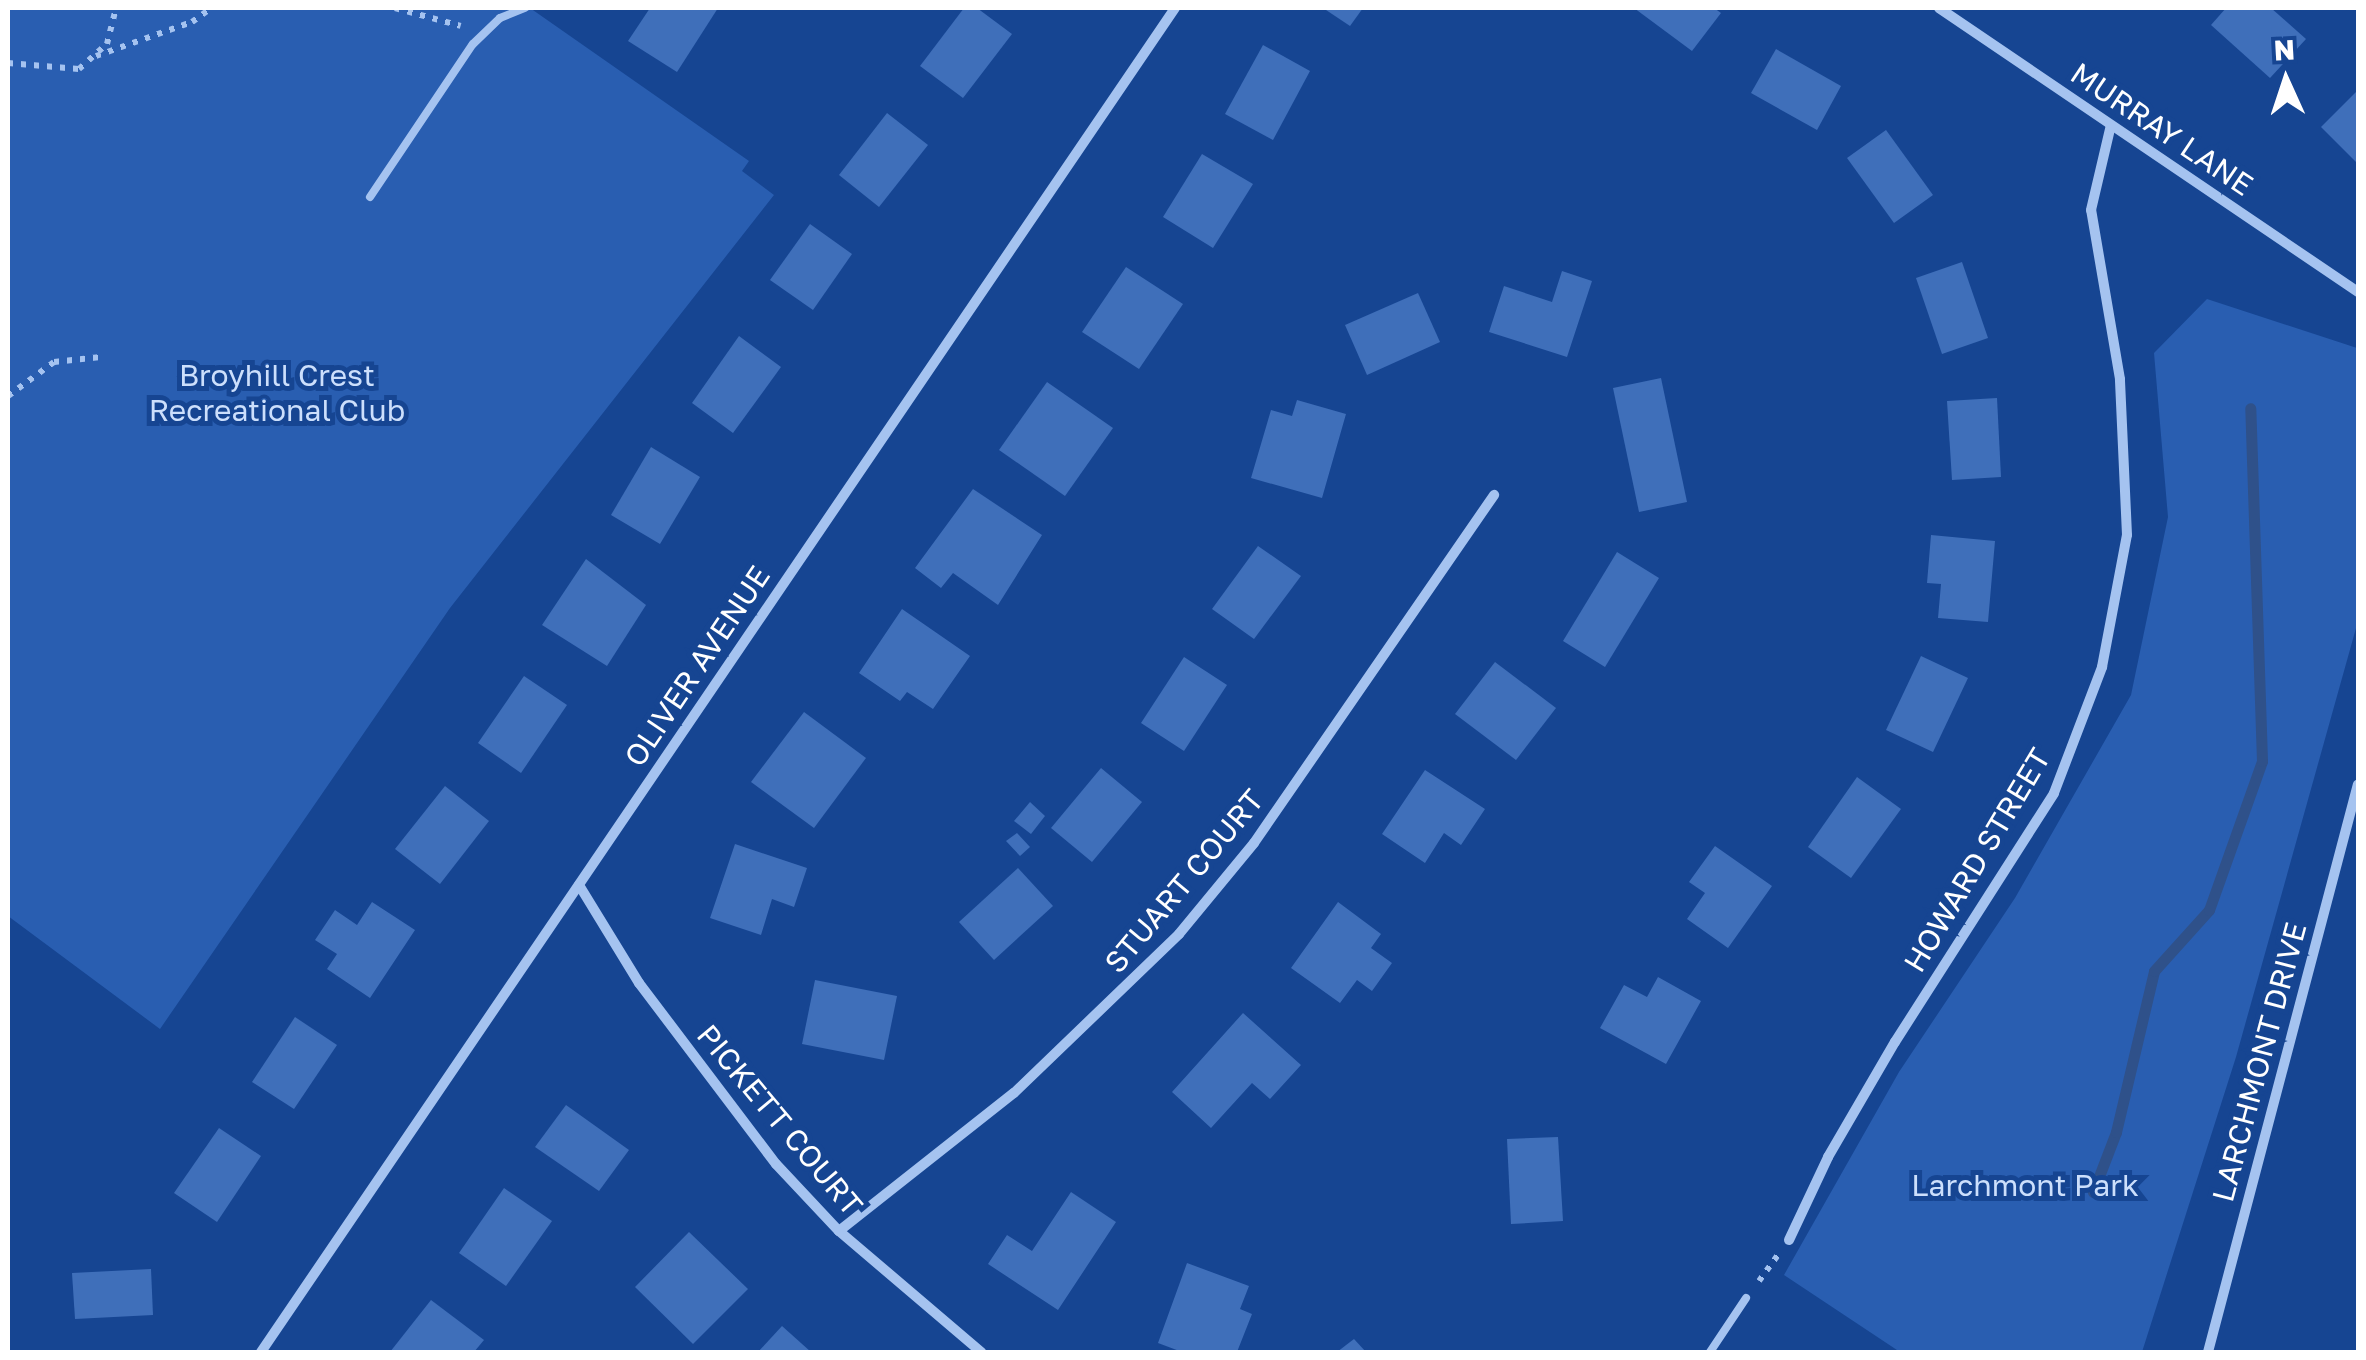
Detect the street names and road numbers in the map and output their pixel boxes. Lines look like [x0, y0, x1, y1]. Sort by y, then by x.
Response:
street label: MURRAY LANE [2064, 55, 2260, 203]
street label: OLIVER AVENUE [617, 559, 777, 773]
street label: HOWARD STREET [1896, 742, 2058, 978]
street label: STUART COURT [1097, 782, 1271, 980]
street label: LARCHMONT DRIVE [2204, 918, 2314, 1206]
street label: PICKETT COURT [690, 1017, 870, 1223]

